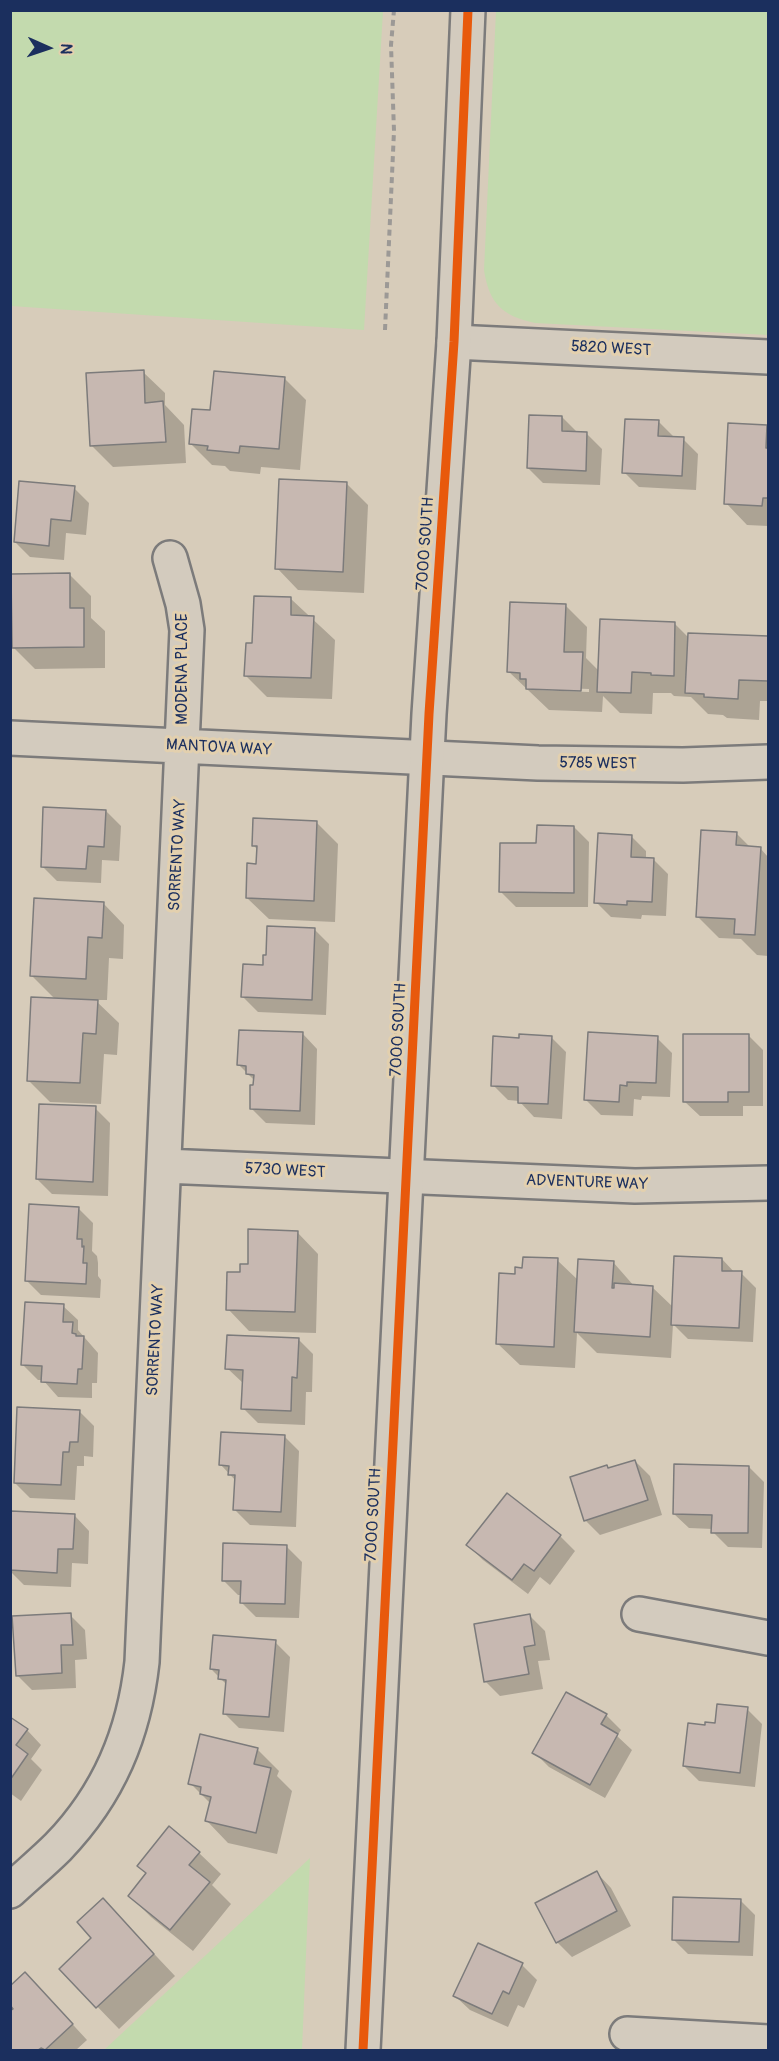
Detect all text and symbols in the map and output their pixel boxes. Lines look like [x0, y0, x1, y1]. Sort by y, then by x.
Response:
north arrow [18, 18, 78, 78]
text: N [56, 43, 76, 55]
street label: 5820 WEST [570, 337, 652, 361]
street label: 7000 SOUTH [413, 497, 439, 591]
street label: MODENA PLACE [173, 613, 193, 725]
street label: MANTOVA WAY [165, 736, 273, 760]
street label: 5785 WEST [559, 754, 637, 774]
street label: SORRENTO WAY [165, 798, 191, 912]
street label: 7000 SOUTH [387, 983, 411, 1077]
street label: 5730 WEST [244, 1159, 326, 1183]
street label: ADVENTURE WAY [526, 1171, 648, 1195]
street label: SORRENTO WAY [143, 1283, 169, 1397]
street label: 7000 SOUTH [362, 1468, 386, 1562]

